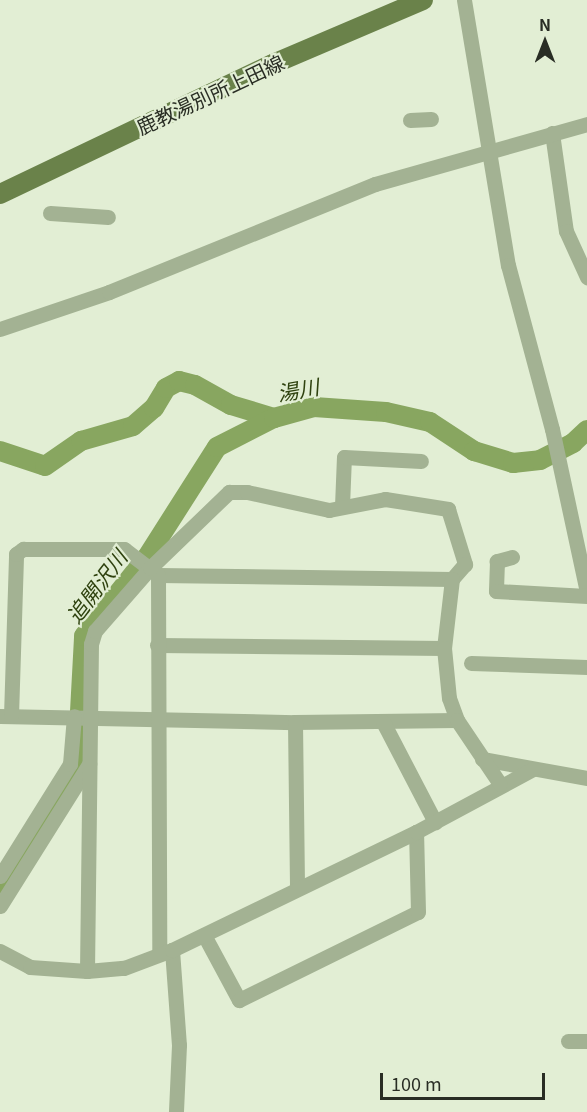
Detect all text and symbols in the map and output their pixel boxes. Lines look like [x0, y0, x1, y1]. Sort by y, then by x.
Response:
north arrow [515, 12, 575, 72]
text: N [539, 12, 551, 36]
street label: 鹿教湯別所上田線 [132, 49, 288, 139]
water label: 湯川 [275, 373, 321, 405]
water label: 追開沢川 [61, 545, 131, 627]
scale bar [383, 1061, 548, 1099]
text: 100 m [391, 1070, 442, 1096]

